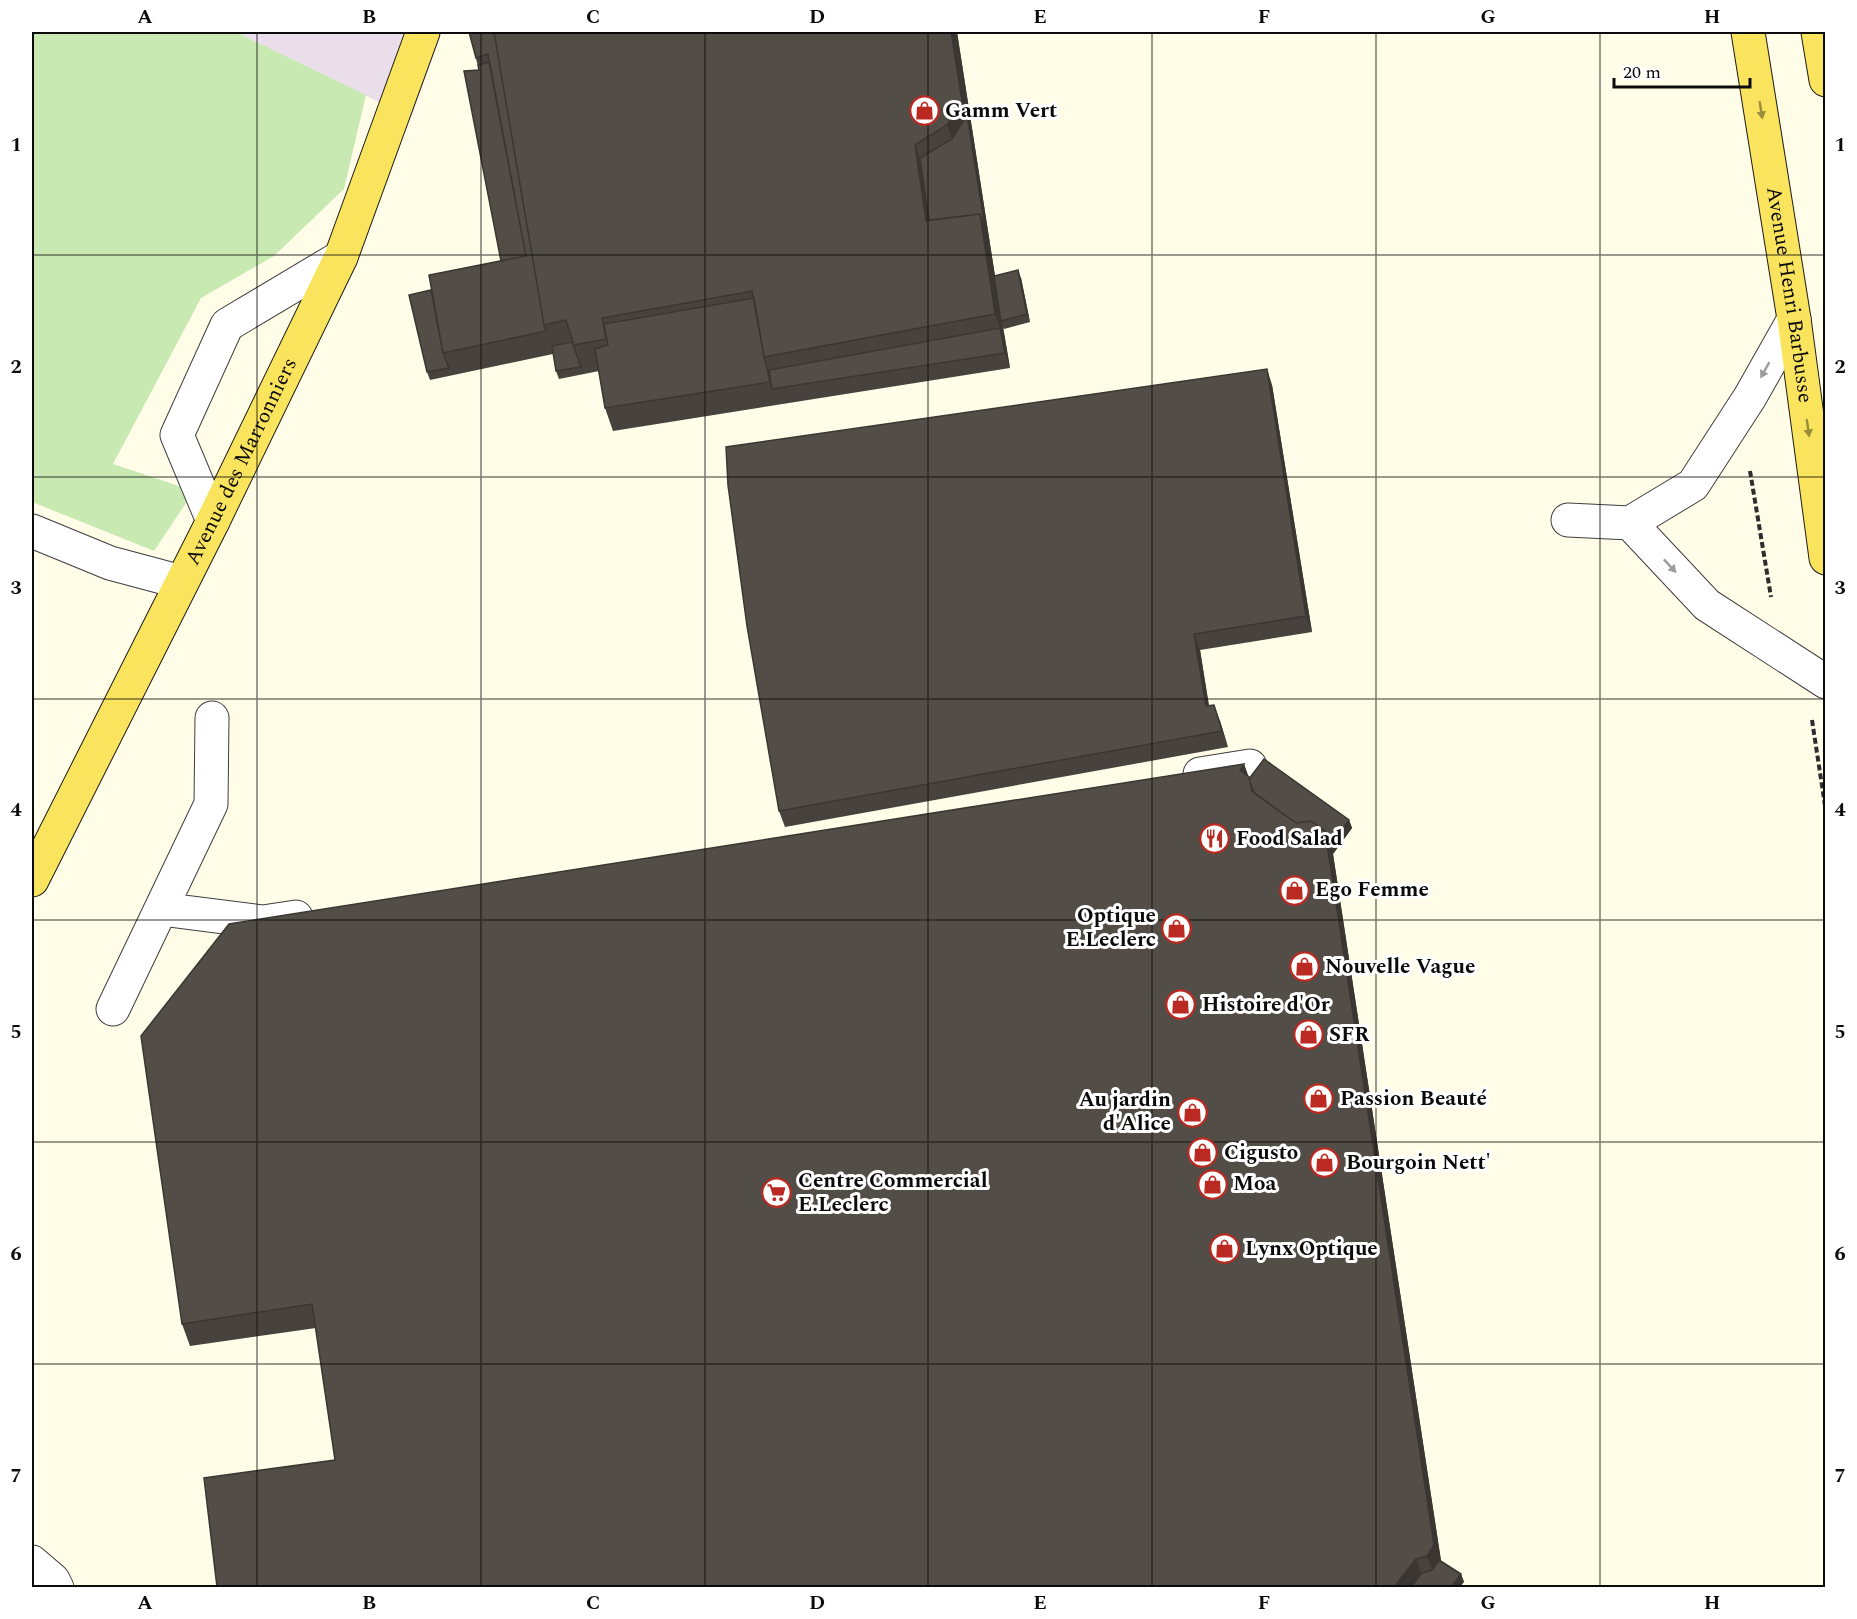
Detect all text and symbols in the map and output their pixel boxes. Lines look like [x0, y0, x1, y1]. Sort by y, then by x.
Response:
text: A [137, 2, 153, 32]
text: B [362, 2, 376, 32]
text: C [586, 2, 600, 32]
text: D [809, 2, 825, 32]
text: E [1033, 2, 1047, 32]
text: F [1258, 2, 1270, 32]
text: G [1480, 2, 1496, 32]
text: H [1704, 2, 1720, 32]
scale bar [1614, 51, 1750, 89]
text: 20 m [1623, 59, 1661, 86]
shop icon: Gamm Vert [908, 95, 940, 127]
place label: Gamm Vert [945, 95, 1057, 127]
one-way arrow [1756, 101, 1765, 120]
text: 1 [10, 130, 22, 160]
text: 1 [1834, 130, 1846, 160]
street label: Avenue Henri Barbusse [1757, 184, 1821, 405]
text: 2 [10, 352, 22, 382]
street label: Avenue des Marronniers [177, 352, 306, 571]
text: 2 [1834, 352, 1846, 382]
one-way arrow [1760, 362, 1770, 379]
one-way arrow [1803, 418, 1813, 437]
one-way arrow [1663, 558, 1676, 573]
text: 3 [10, 573, 22, 603]
text: 3 [1834, 573, 1846, 603]
text: 4 [10, 795, 22, 825]
text: 4 [1834, 795, 1846, 825]
restaurant icon: Food Salad [1199, 823, 1231, 855]
place label: Food Salad [1236, 823, 1343, 855]
shop icon: Ego Femme [1278, 874, 1310, 906]
place label: Ego Femme [1315, 874, 1429, 906]
place label: Optique E.Leclerc [1065, 900, 1156, 956]
shop icon: Optique E.Leclerc [1161, 912, 1193, 944]
shop icon: Nouvelle Vague [1288, 951, 1320, 983]
place label: Nouvelle Vague [1325, 951, 1475, 983]
shop icon: Histoire d'Or [1165, 989, 1197, 1021]
place label: Histoire d'Or [1202, 989, 1330, 1021]
text: 5 [10, 1017, 22, 1047]
text: 5 [1834, 1017, 1846, 1047]
shop icon: SFR [1292, 1019, 1324, 1051]
place label: SFR [1329, 1019, 1370, 1051]
shop icon: Passion Beauté [1303, 1083, 1335, 1115]
place label: Passion Beauté [1340, 1083, 1487, 1115]
place label: Au jardin d'Alice [1079, 1084, 1171, 1140]
shop icon: Au jardin d'Alice [1176, 1096, 1208, 1128]
shop icon: Cigusto [1187, 1137, 1219, 1169]
place label: Cigusto [1224, 1137, 1298, 1169]
shop icon: Bourgoin Nett' [1309, 1147, 1341, 1179]
place label: Bourgoin Nett' [1346, 1147, 1491, 1179]
place label: Centre Commercial E.Leclerc [798, 1165, 988, 1221]
shop icon: Moa [1196, 1168, 1228, 1200]
place label: Moa [1233, 1168, 1276, 1200]
supermarket icon: Centre Commercial E.Leclerc [761, 1177, 793, 1209]
shop icon: Lynx Optique [1208, 1233, 1240, 1265]
place label: Lynx Optique [1245, 1233, 1378, 1265]
text: 6 [10, 1239, 22, 1269]
text: 6 [1834, 1239, 1846, 1269]
text: 7 [10, 1461, 22, 1491]
text: 7 [1834, 1461, 1846, 1491]
text: A [137, 1588, 153, 1618]
text: B [362, 1588, 376, 1618]
text: C [586, 1588, 600, 1618]
text: D [809, 1588, 825, 1618]
text: E [1033, 1588, 1047, 1618]
text: F [1258, 1588, 1270, 1618]
text: G [1480, 1588, 1496, 1618]
text: H [1704, 1588, 1720, 1618]

